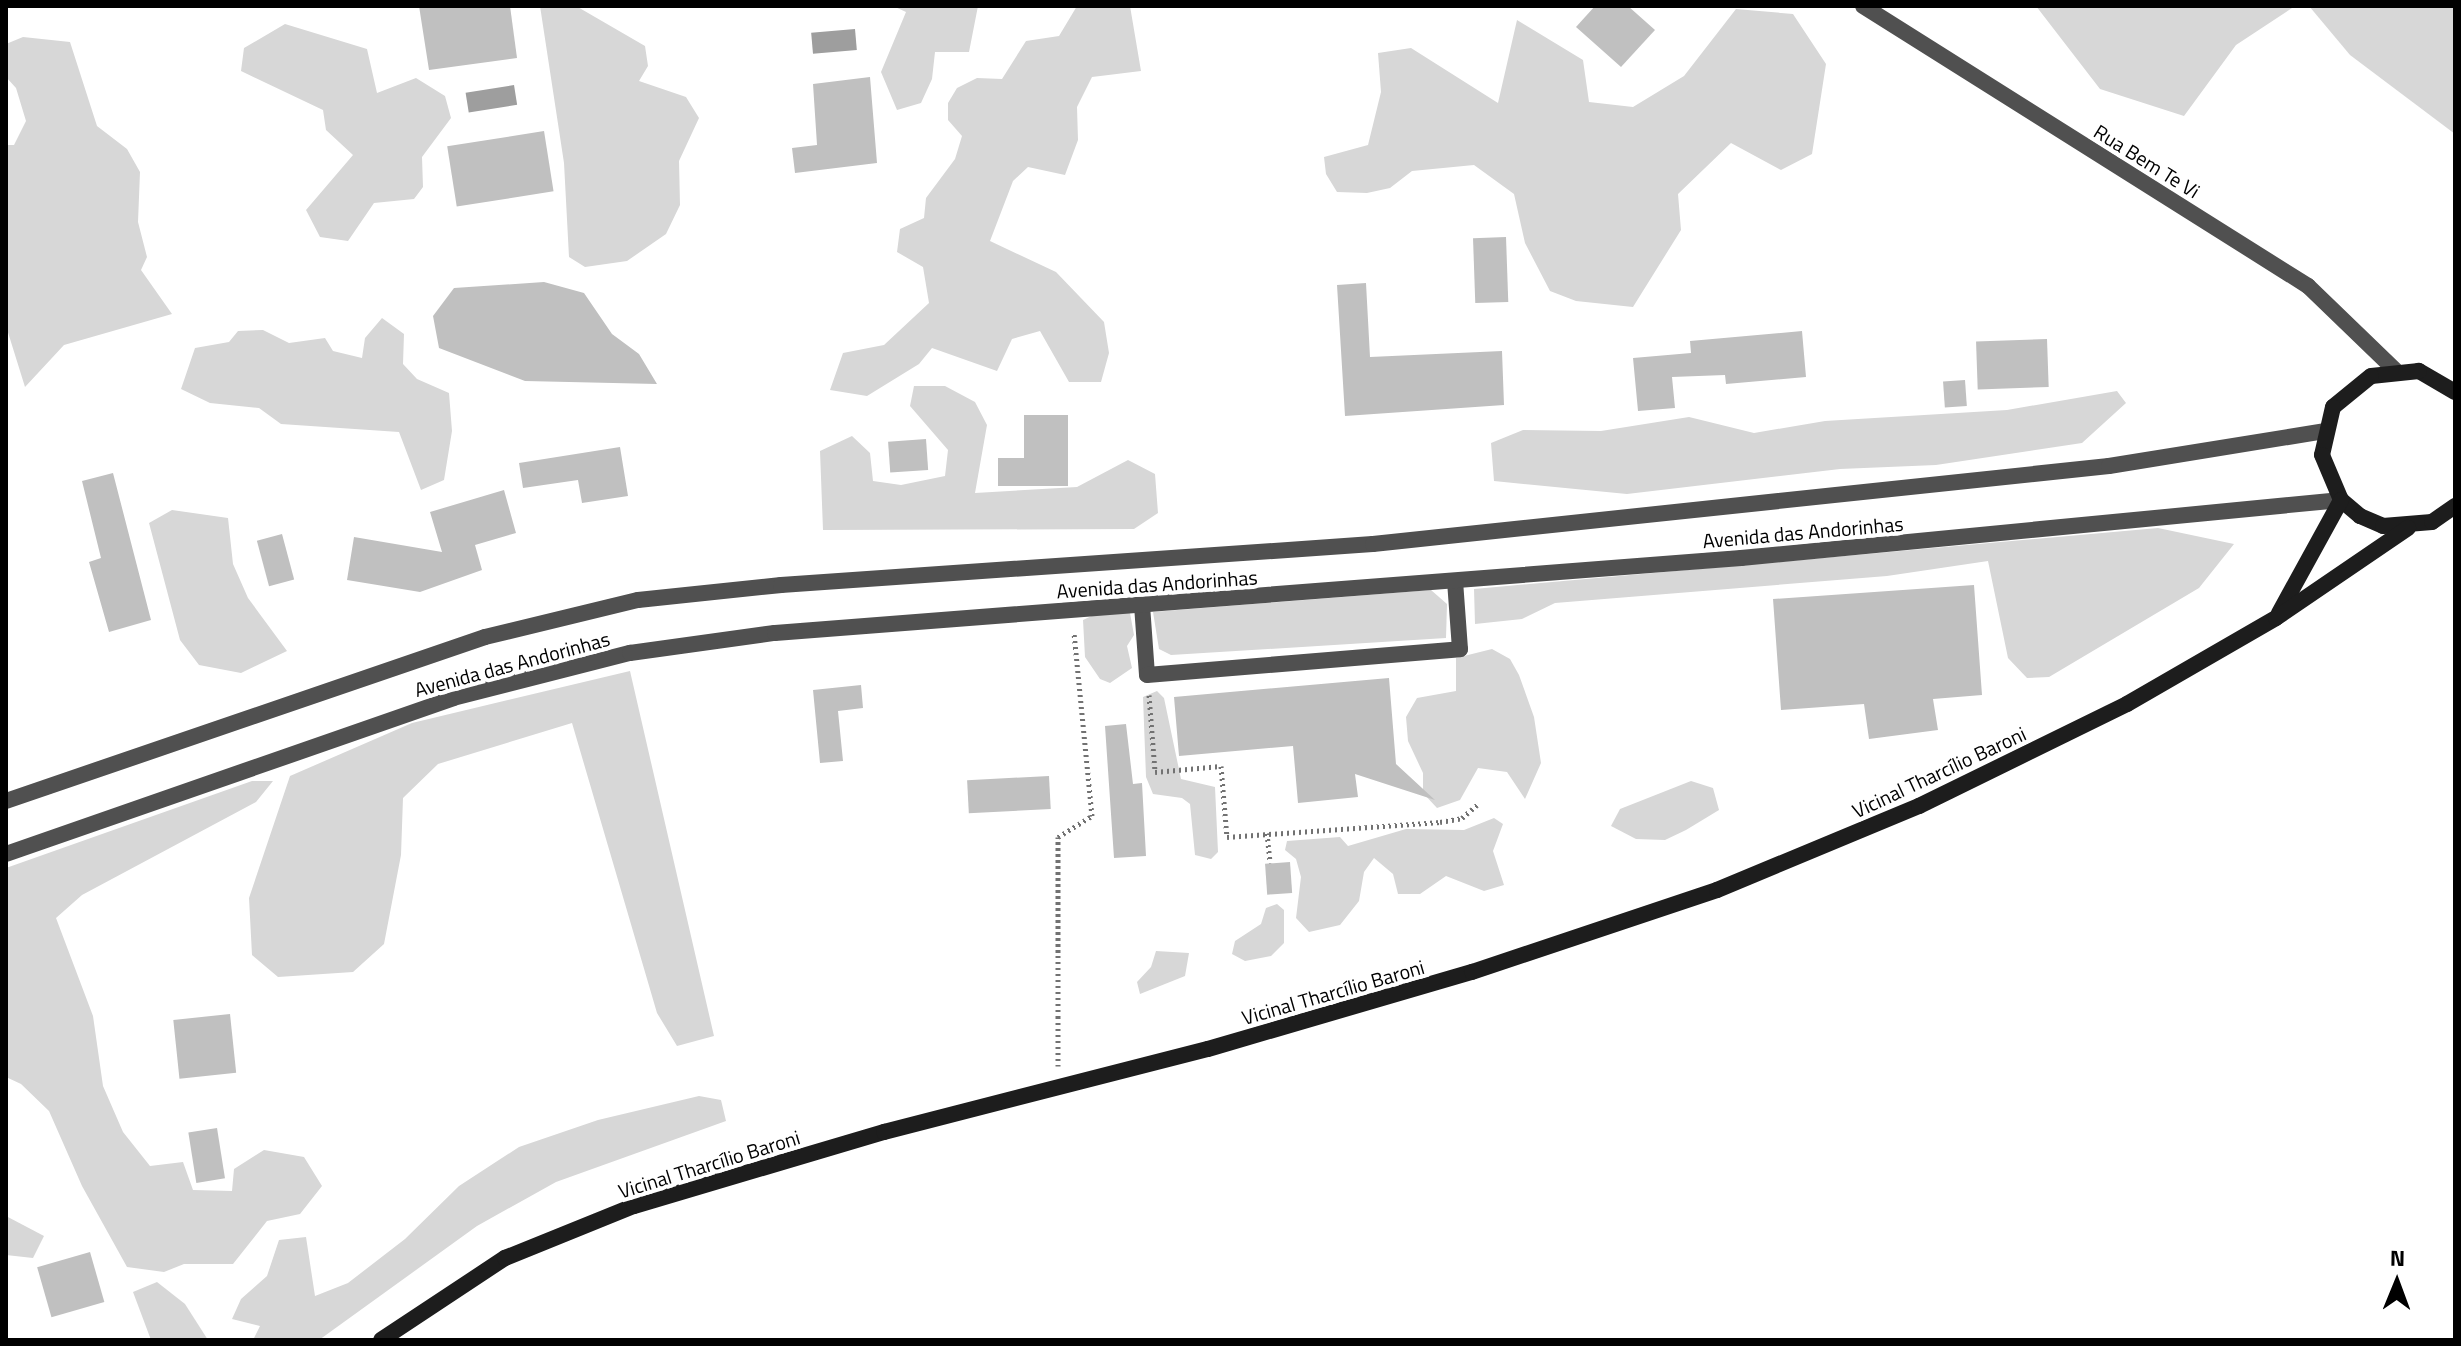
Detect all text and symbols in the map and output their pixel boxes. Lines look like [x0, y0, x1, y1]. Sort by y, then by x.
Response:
street label: Rua Bem Te Vi [2090, 119, 2204, 203]
street label: Avenida das Andorinhas [1702, 511, 1904, 553]
street label: Avenida das Andorinhas [1056, 565, 1258, 603]
street label: Avenida das Andorinhas [412, 626, 612, 702]
street label: Vicinal Tharcílio Baroni [1848, 721, 2030, 823]
street label: Vicinal Tharcílio Baroni [1239, 954, 1427, 1030]
street label: Vicinal Tharcílio Baroni [615, 1125, 803, 1203]
text: N [2389, 1241, 2405, 1275]
north arrow [2357, 1242, 2437, 1322]

